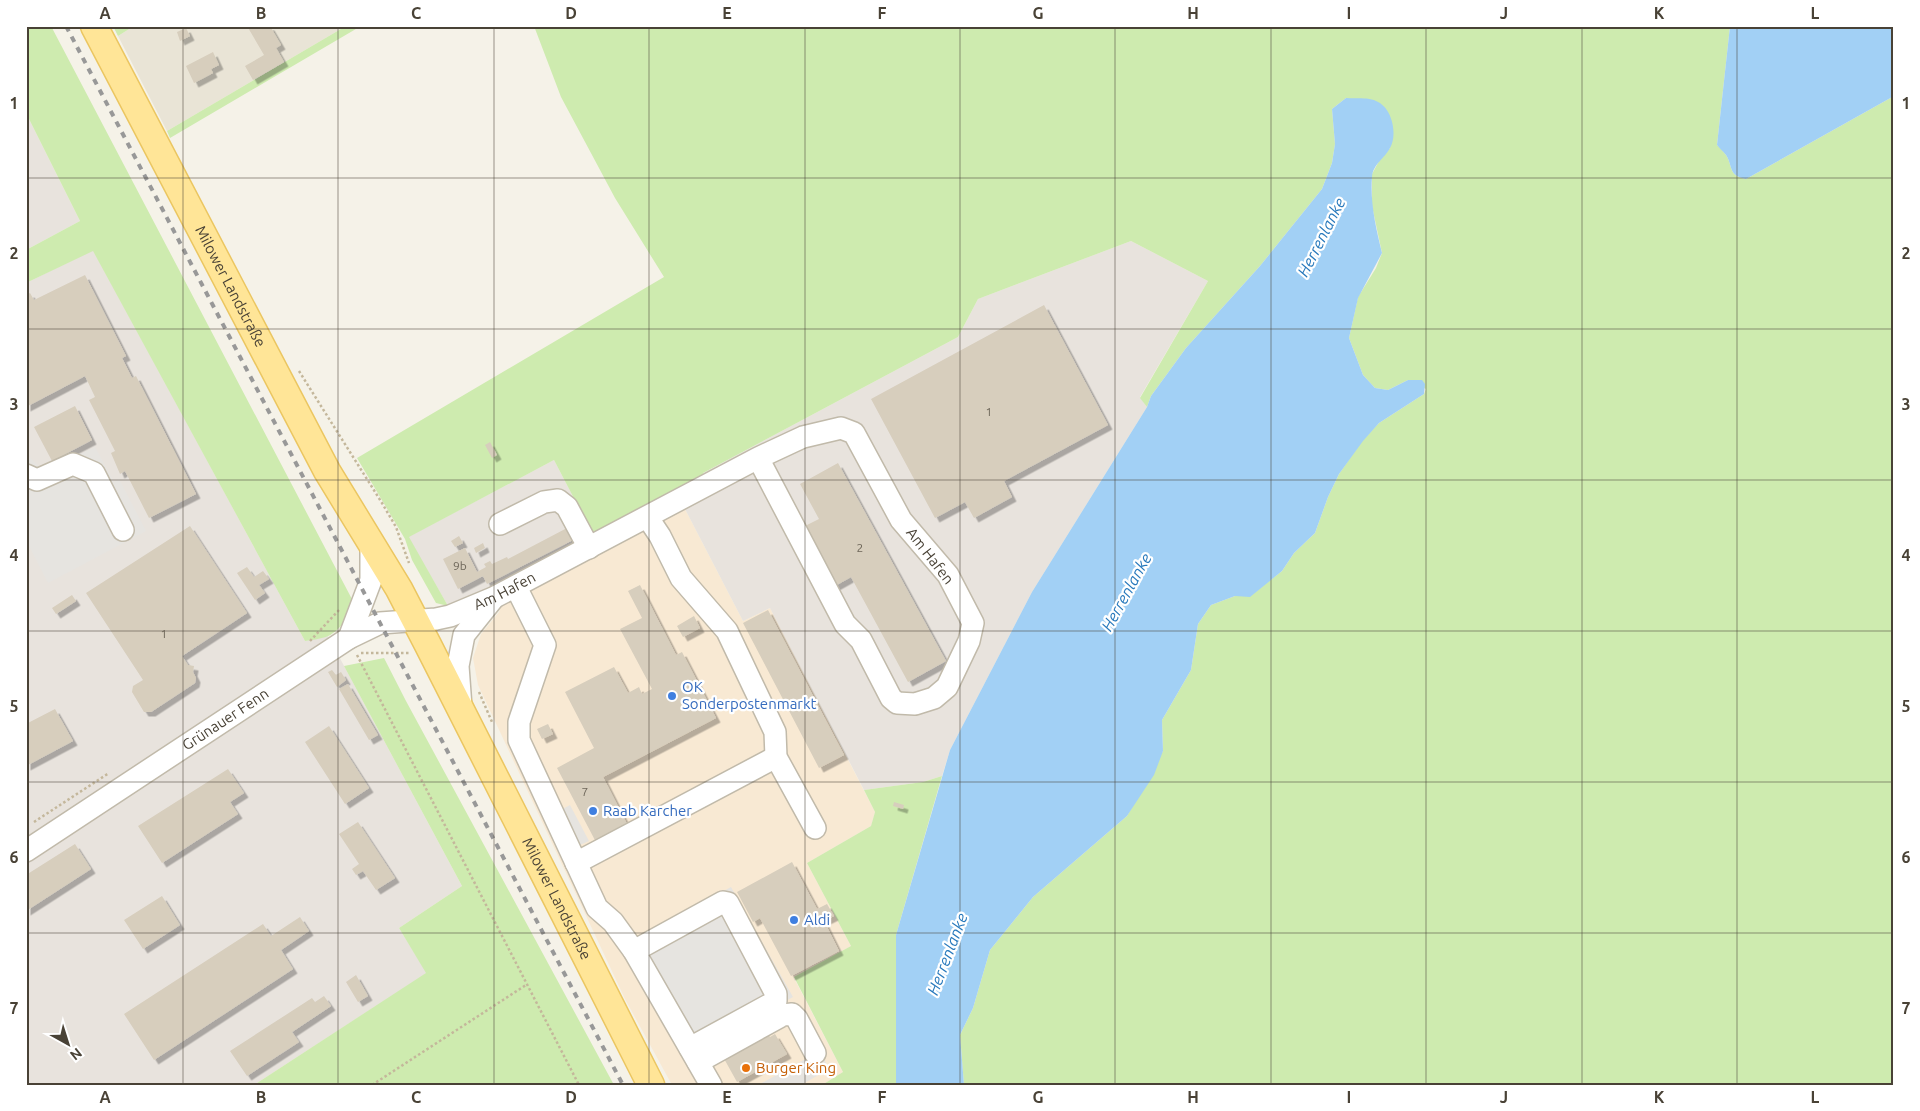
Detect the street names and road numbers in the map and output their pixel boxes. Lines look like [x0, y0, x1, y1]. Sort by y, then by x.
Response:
street label: Milower Landstraße [192, 223, 270, 350]
street label: Am Hafen [903, 524, 958, 587]
street label: Am Hafen [471, 568, 538, 613]
street label: Grünauer Fenn [179, 684, 272, 754]
street label: Milower Landstraße [519, 835, 595, 962]

